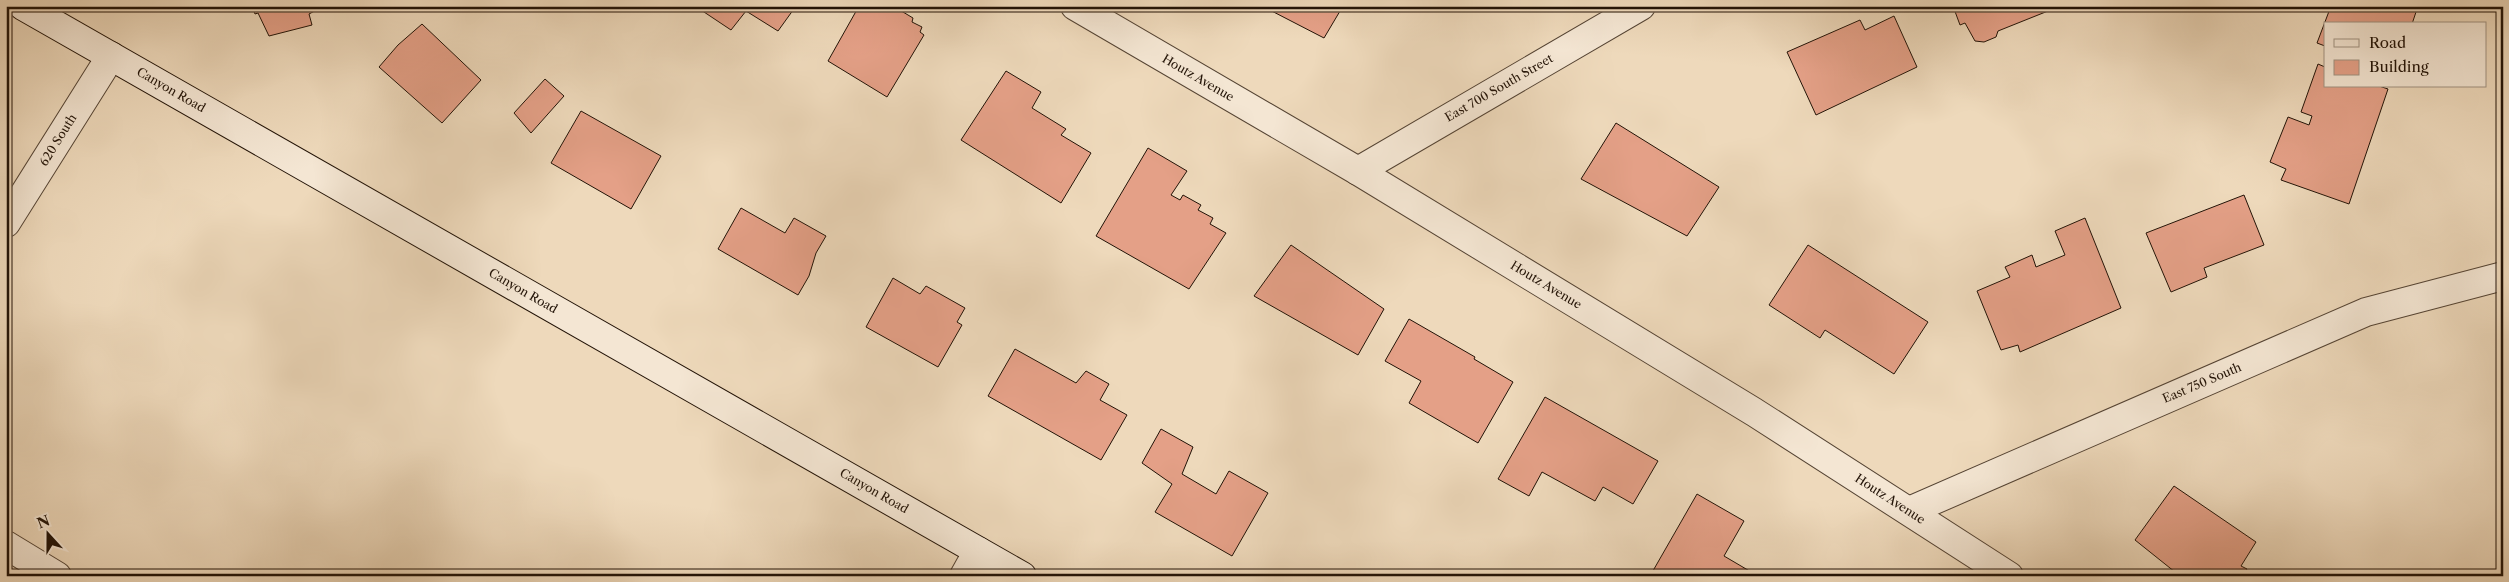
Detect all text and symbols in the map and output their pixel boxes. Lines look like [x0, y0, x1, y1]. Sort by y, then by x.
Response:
legend [2324, 22, 2486, 88]
text: Road [2369, 33, 2406, 52]
street label: East 700 South Street [1442, 50, 1556, 125]
street label: Houtz Avenue [1160, 51, 1237, 104]
text: Building [2369, 57, 2429, 76]
street label: Canyon Road [134, 64, 209, 116]
street label: 620 South [36, 111, 80, 168]
street label: Houtz Avenue [1508, 257, 1585, 312]
street label: Canyon Road [486, 265, 561, 317]
street label: East 750 South [2160, 359, 2244, 406]
street label: Canyon Road [837, 465, 912, 517]
street label: Houtz Avenue [1852, 470, 1928, 527]
north arrow [22, 510, 72, 560]
text: N [34, 511, 52, 532]

